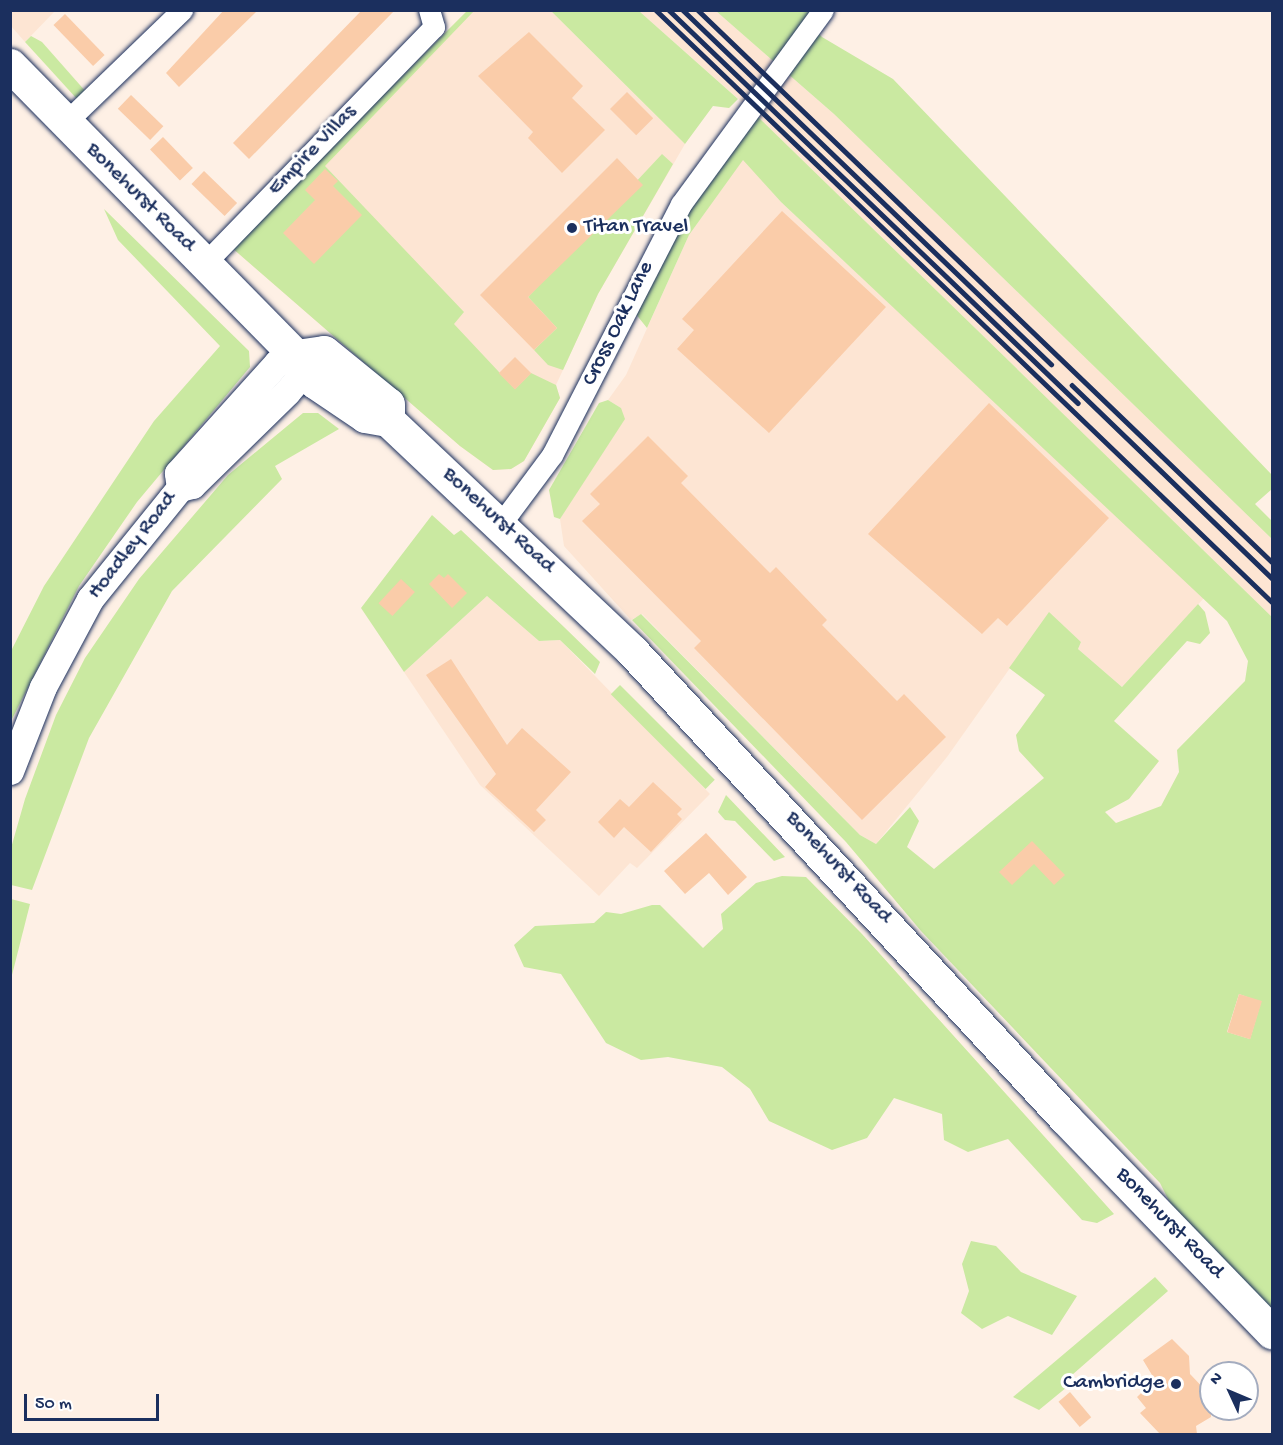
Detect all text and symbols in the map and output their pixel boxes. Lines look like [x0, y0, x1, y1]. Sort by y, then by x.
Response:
street label: Empire Villas [263, 100, 363, 202]
street label: Bonehurst Road [79, 137, 201, 259]
place label: Titan Travel [584, 215, 688, 241]
marker: Titan Travel [565, 221, 579, 235]
street label: Cross Oak Lane [578, 258, 660, 390]
street label: Bonehurst Road [436, 462, 560, 580]
street label: Hoadley Road [83, 487, 183, 605]
street label: Bonehurst Road [779, 806, 897, 930]
street label: Bonehurst Road [1109, 1163, 1229, 1285]
north arrow [1199, 1361, 1259, 1421]
text: N [1207, 1369, 1228, 1390]
place label: Cambridge [1063, 1371, 1164, 1397]
marker: Cambridge [1169, 1377, 1183, 1391]
scale bar [27, 1382, 162, 1420]
text: 50 m [35, 1394, 72, 1415]

